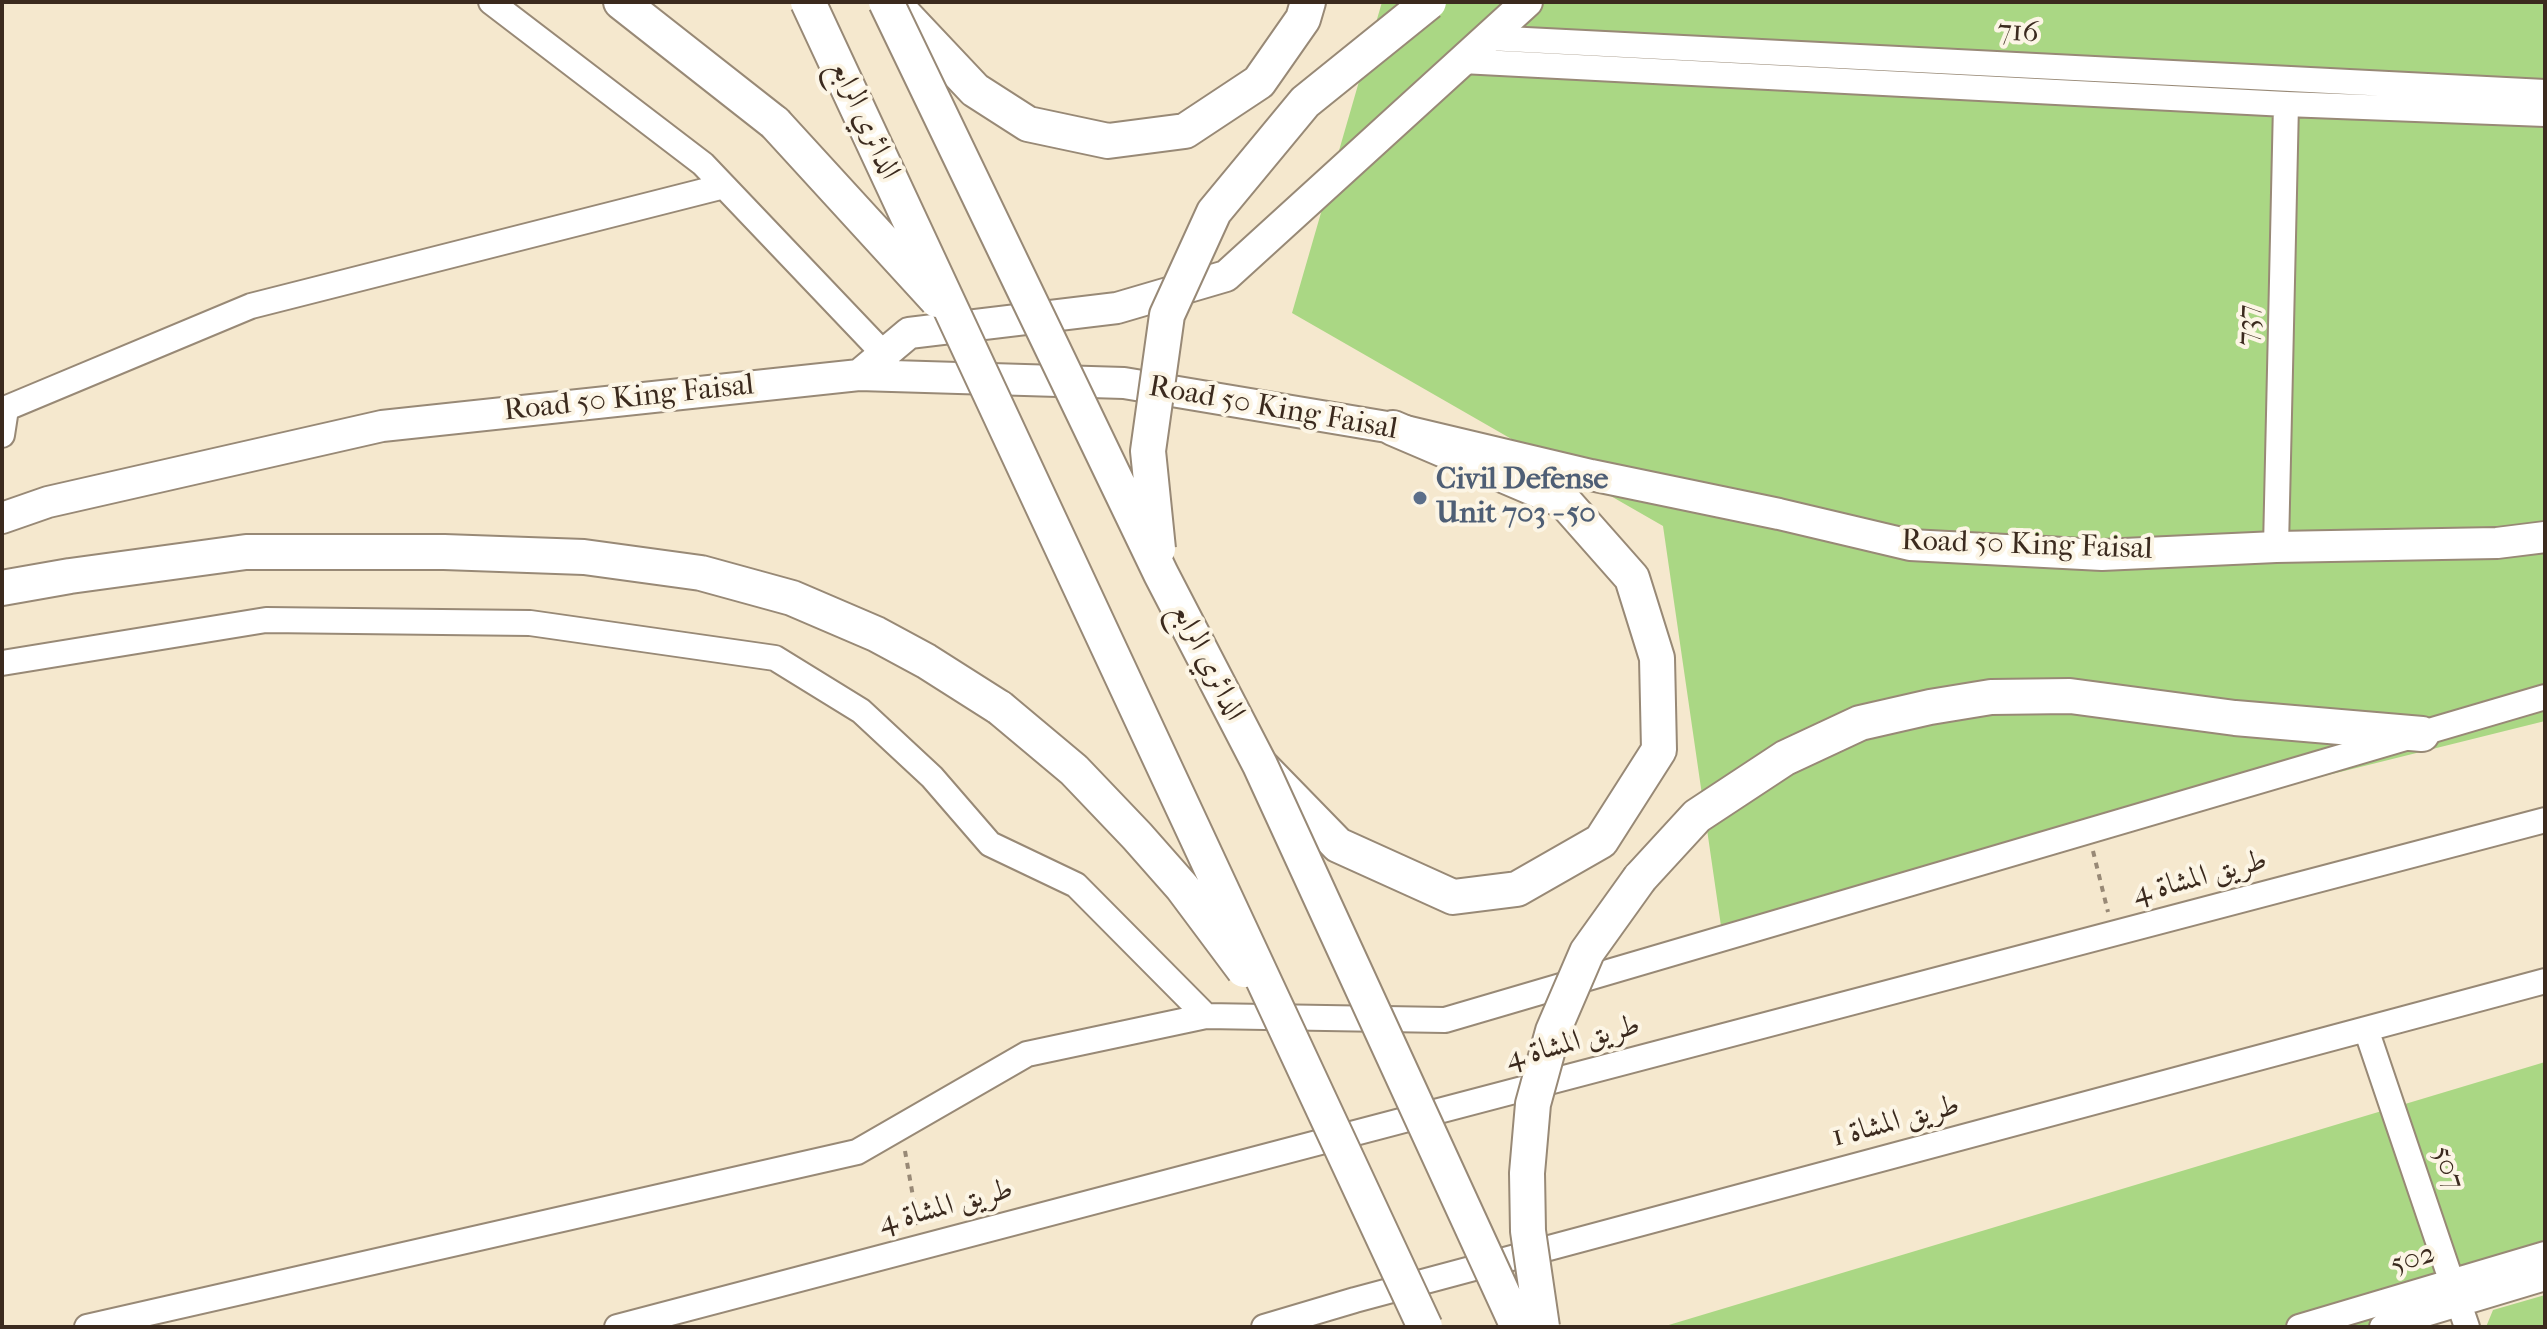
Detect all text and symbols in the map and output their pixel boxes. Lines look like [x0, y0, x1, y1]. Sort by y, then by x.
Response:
street label: 716 [1996, 14, 2040, 52]
street label: الدائري الرابع [821, 55, 907, 185]
street label: 737 [2231, 304, 2267, 346]
street label: Road 50 King Faisal [502, 368, 756, 430]
street label: Road 50 King Faisal [1146, 369, 1400, 449]
place label: Civil Defense Unit 703 - 50 [1436, 463, 1608, 534]
marker: Civil Defense Unit 703 - 50 [1411, 489, 1429, 507]
street label: Road 50 King Faisal [1901, 524, 2153, 568]
street label: الدائري الرابع [1162, 597, 1252, 727]
street label: طريق المشاة 4 [2129, 843, 2271, 913]
street label: طريق المشاة 4 [1502, 1008, 1644, 1078]
street label: طريق المشاة 1 [1828, 1088, 1964, 1156]
street label: 507 [2423, 1141, 2471, 1195]
street label: طريق المشاة 4 [875, 1172, 1017, 1242]
street label: 502 [2386, 1236, 2440, 1284]

